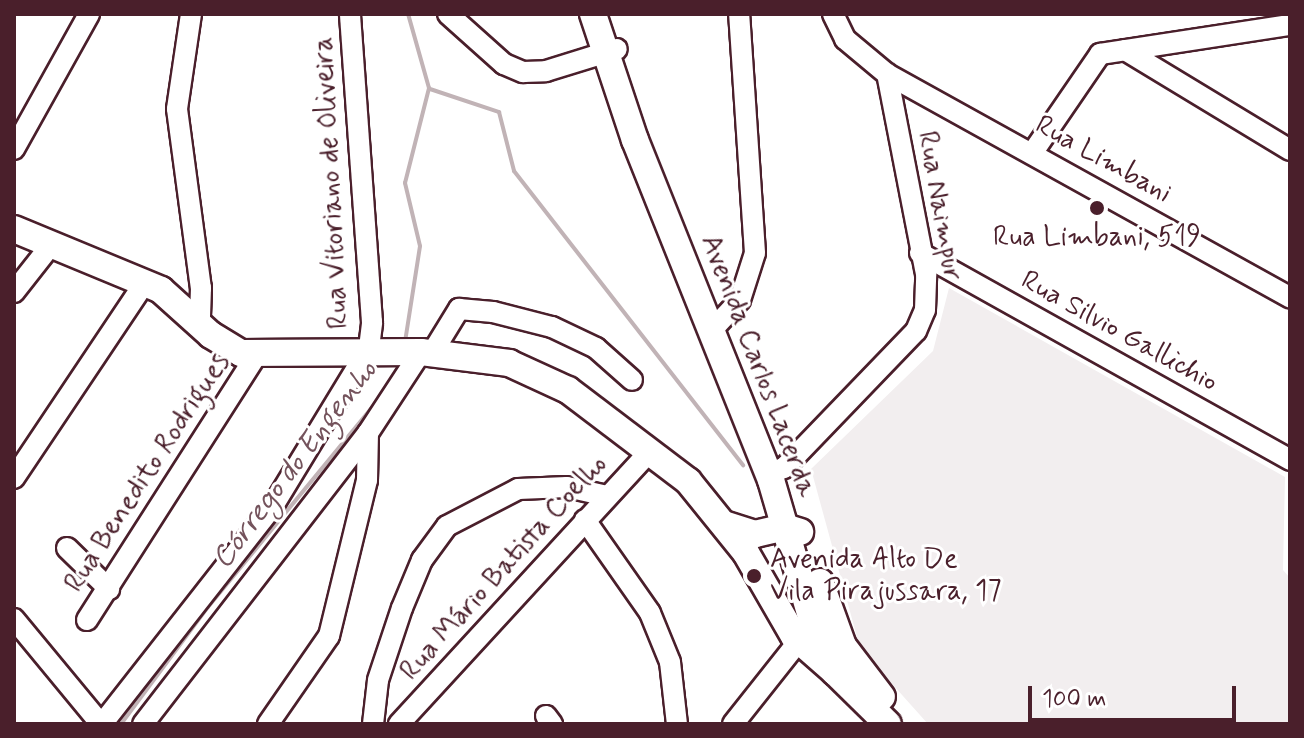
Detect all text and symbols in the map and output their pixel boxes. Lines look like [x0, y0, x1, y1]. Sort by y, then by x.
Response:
street label: Rua Vitoriano de Oliveira [308, 37, 356, 329]
street label: Rua Limbani [1029, 109, 1177, 211]
street label: Rua Naimpur [909, 126, 969, 286]
marker: Rua Limbani, 519 [1088, 199, 1106, 217]
place label: Rua Limbani, 519 [994, 221, 1200, 255]
street label: Avenida Carlos Lacerda [692, 228, 824, 504]
street label: Rua Silvio Gallichio [1017, 265, 1221, 399]
street label: Rua Benedito Rodrigues [57, 346, 239, 600]
water label: Córrego do Engenho [205, 353, 385, 577]
street label: Rua Mário Batista Coelho [394, 449, 614, 687]
place label: Avenida Alto De Vila Pirajussara, 17 [770, 543, 998, 609]
marker: Avenida Alto De Vila Pirajussara, 17 [745, 567, 763, 585]
scale bar [1032, 670, 1240, 720]
text: 100 m [1042, 684, 1106, 715]

